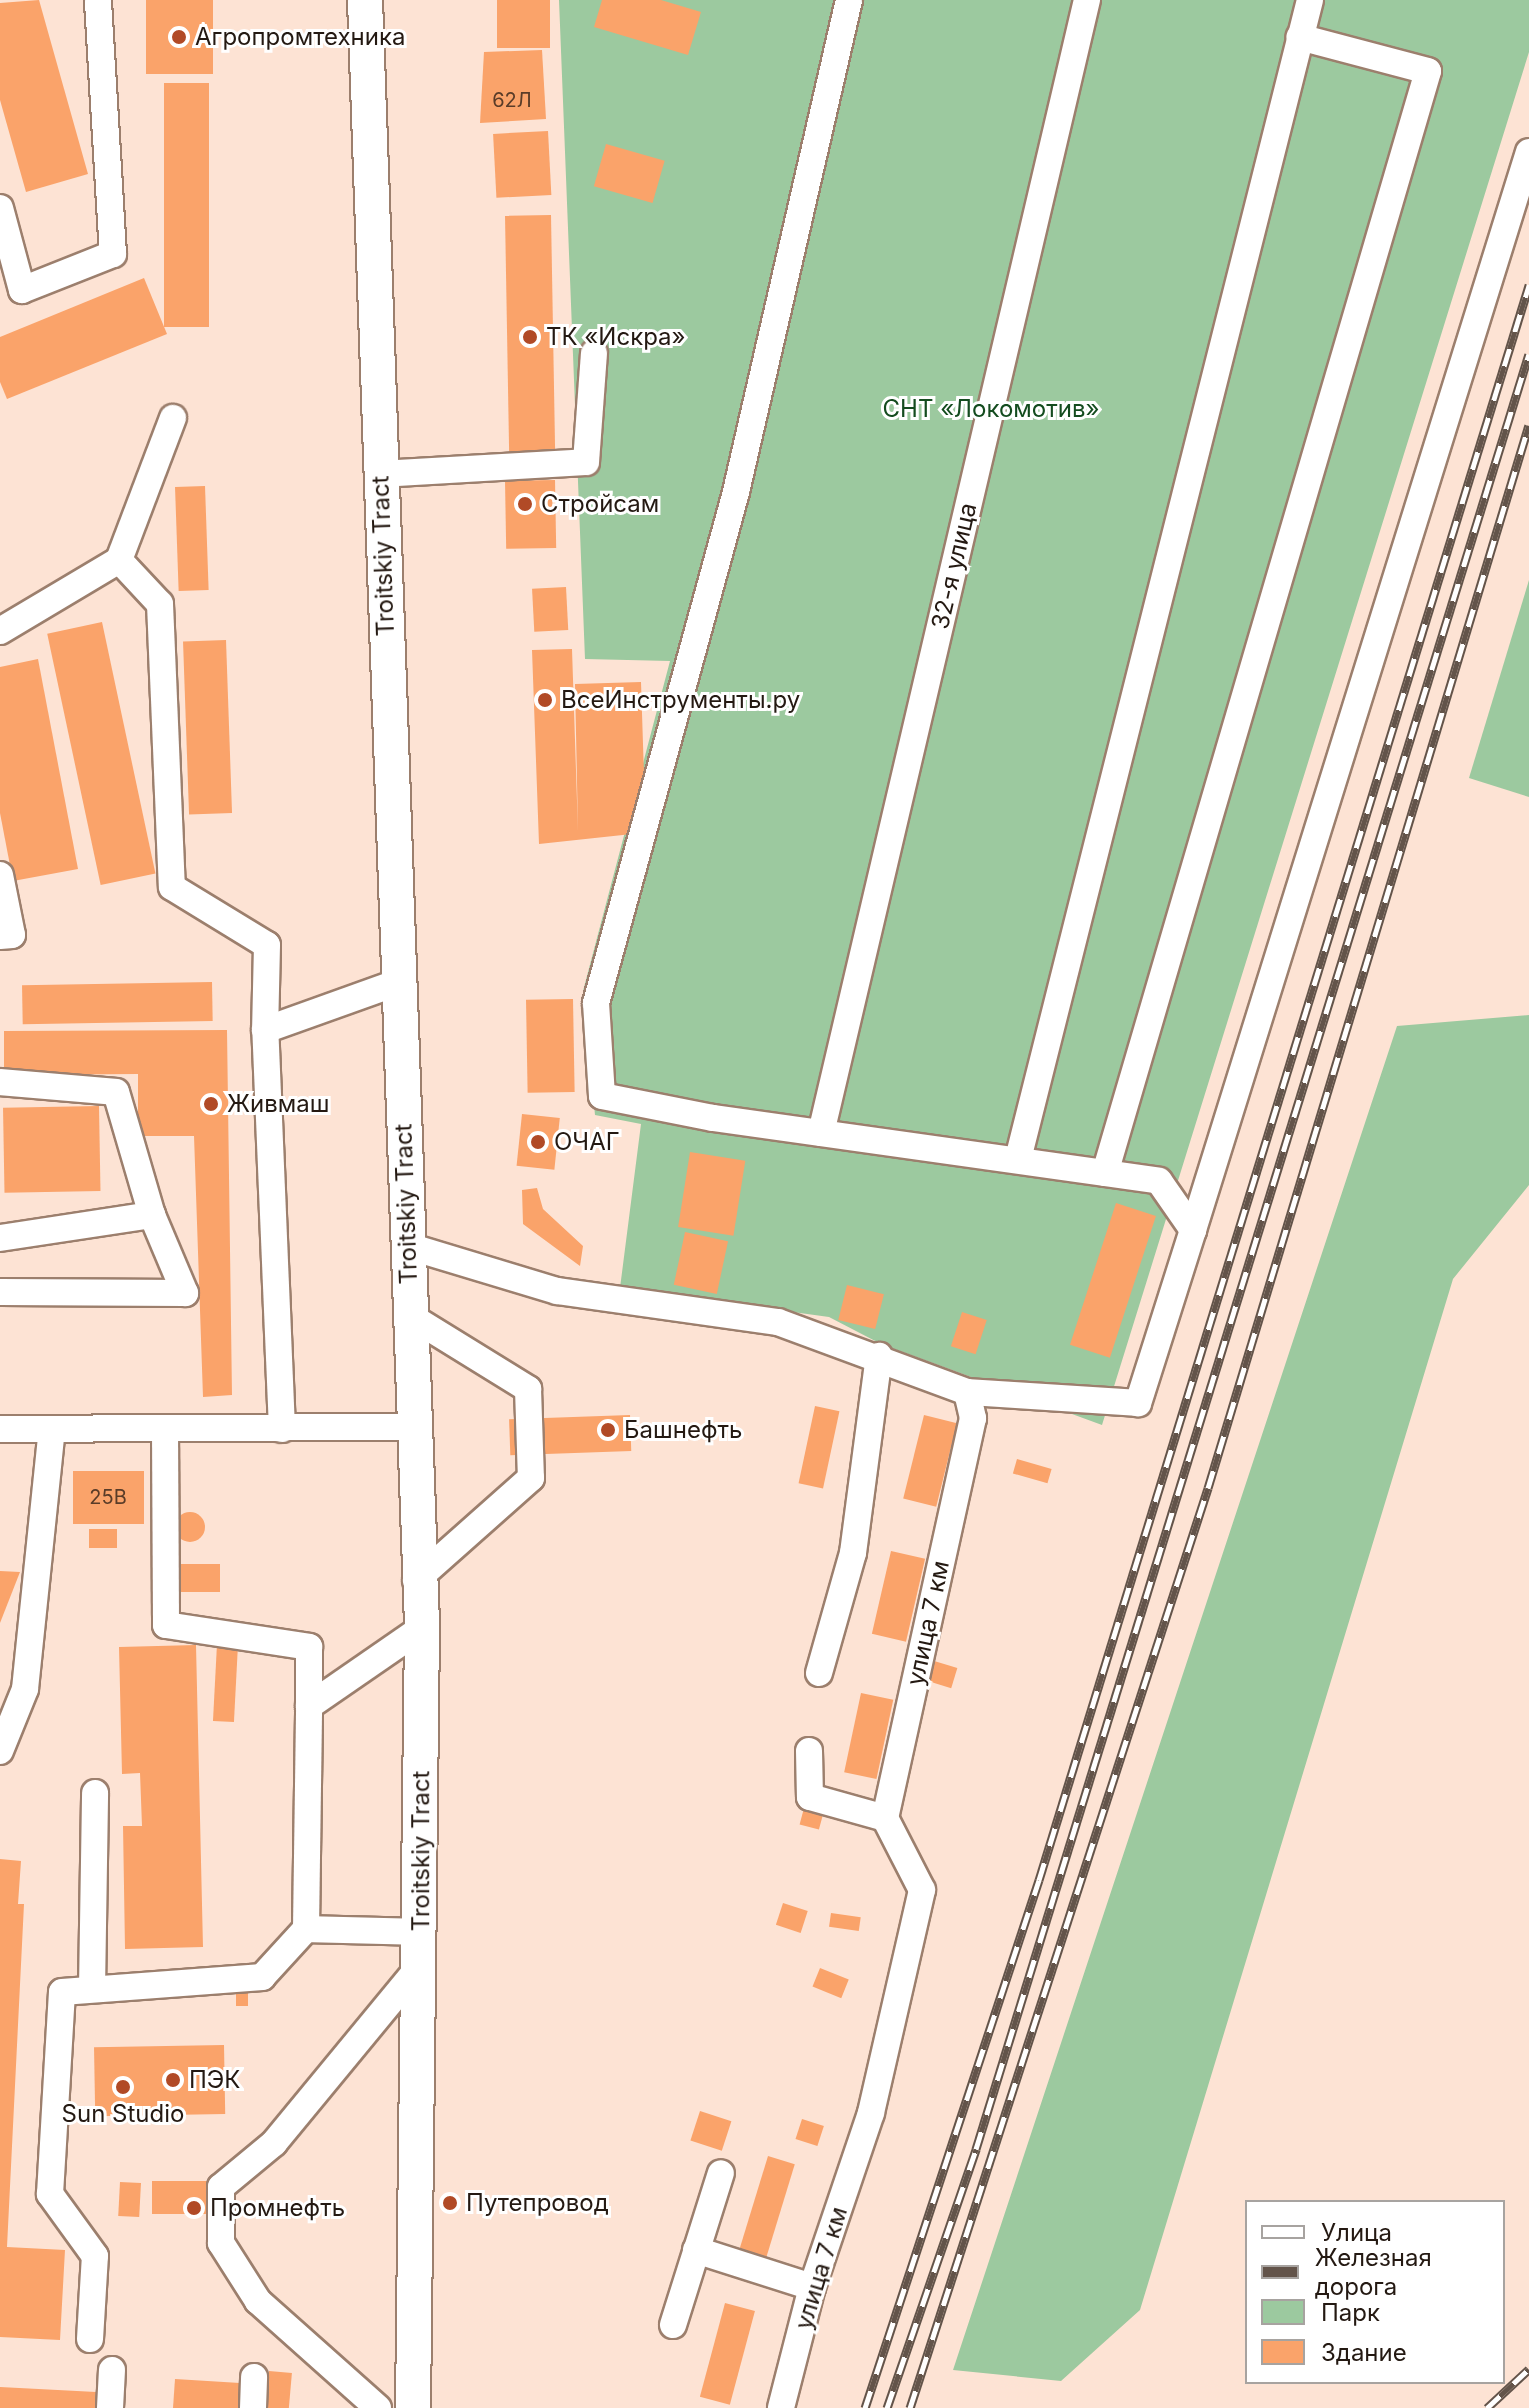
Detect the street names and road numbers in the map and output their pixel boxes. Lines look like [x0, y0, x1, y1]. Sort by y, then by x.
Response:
street label: Troitskiy Tract [366, 475, 400, 637]
street label: 32-я улица [925, 500, 983, 632]
street label: Troitskiy Tract [389, 1123, 423, 1285]
street label: улица 7 км [901, 1558, 955, 1688]
street label: Troitskiy Tract [407, 1771, 435, 1931]
street label: улица 7 км [789, 2203, 853, 2333]

